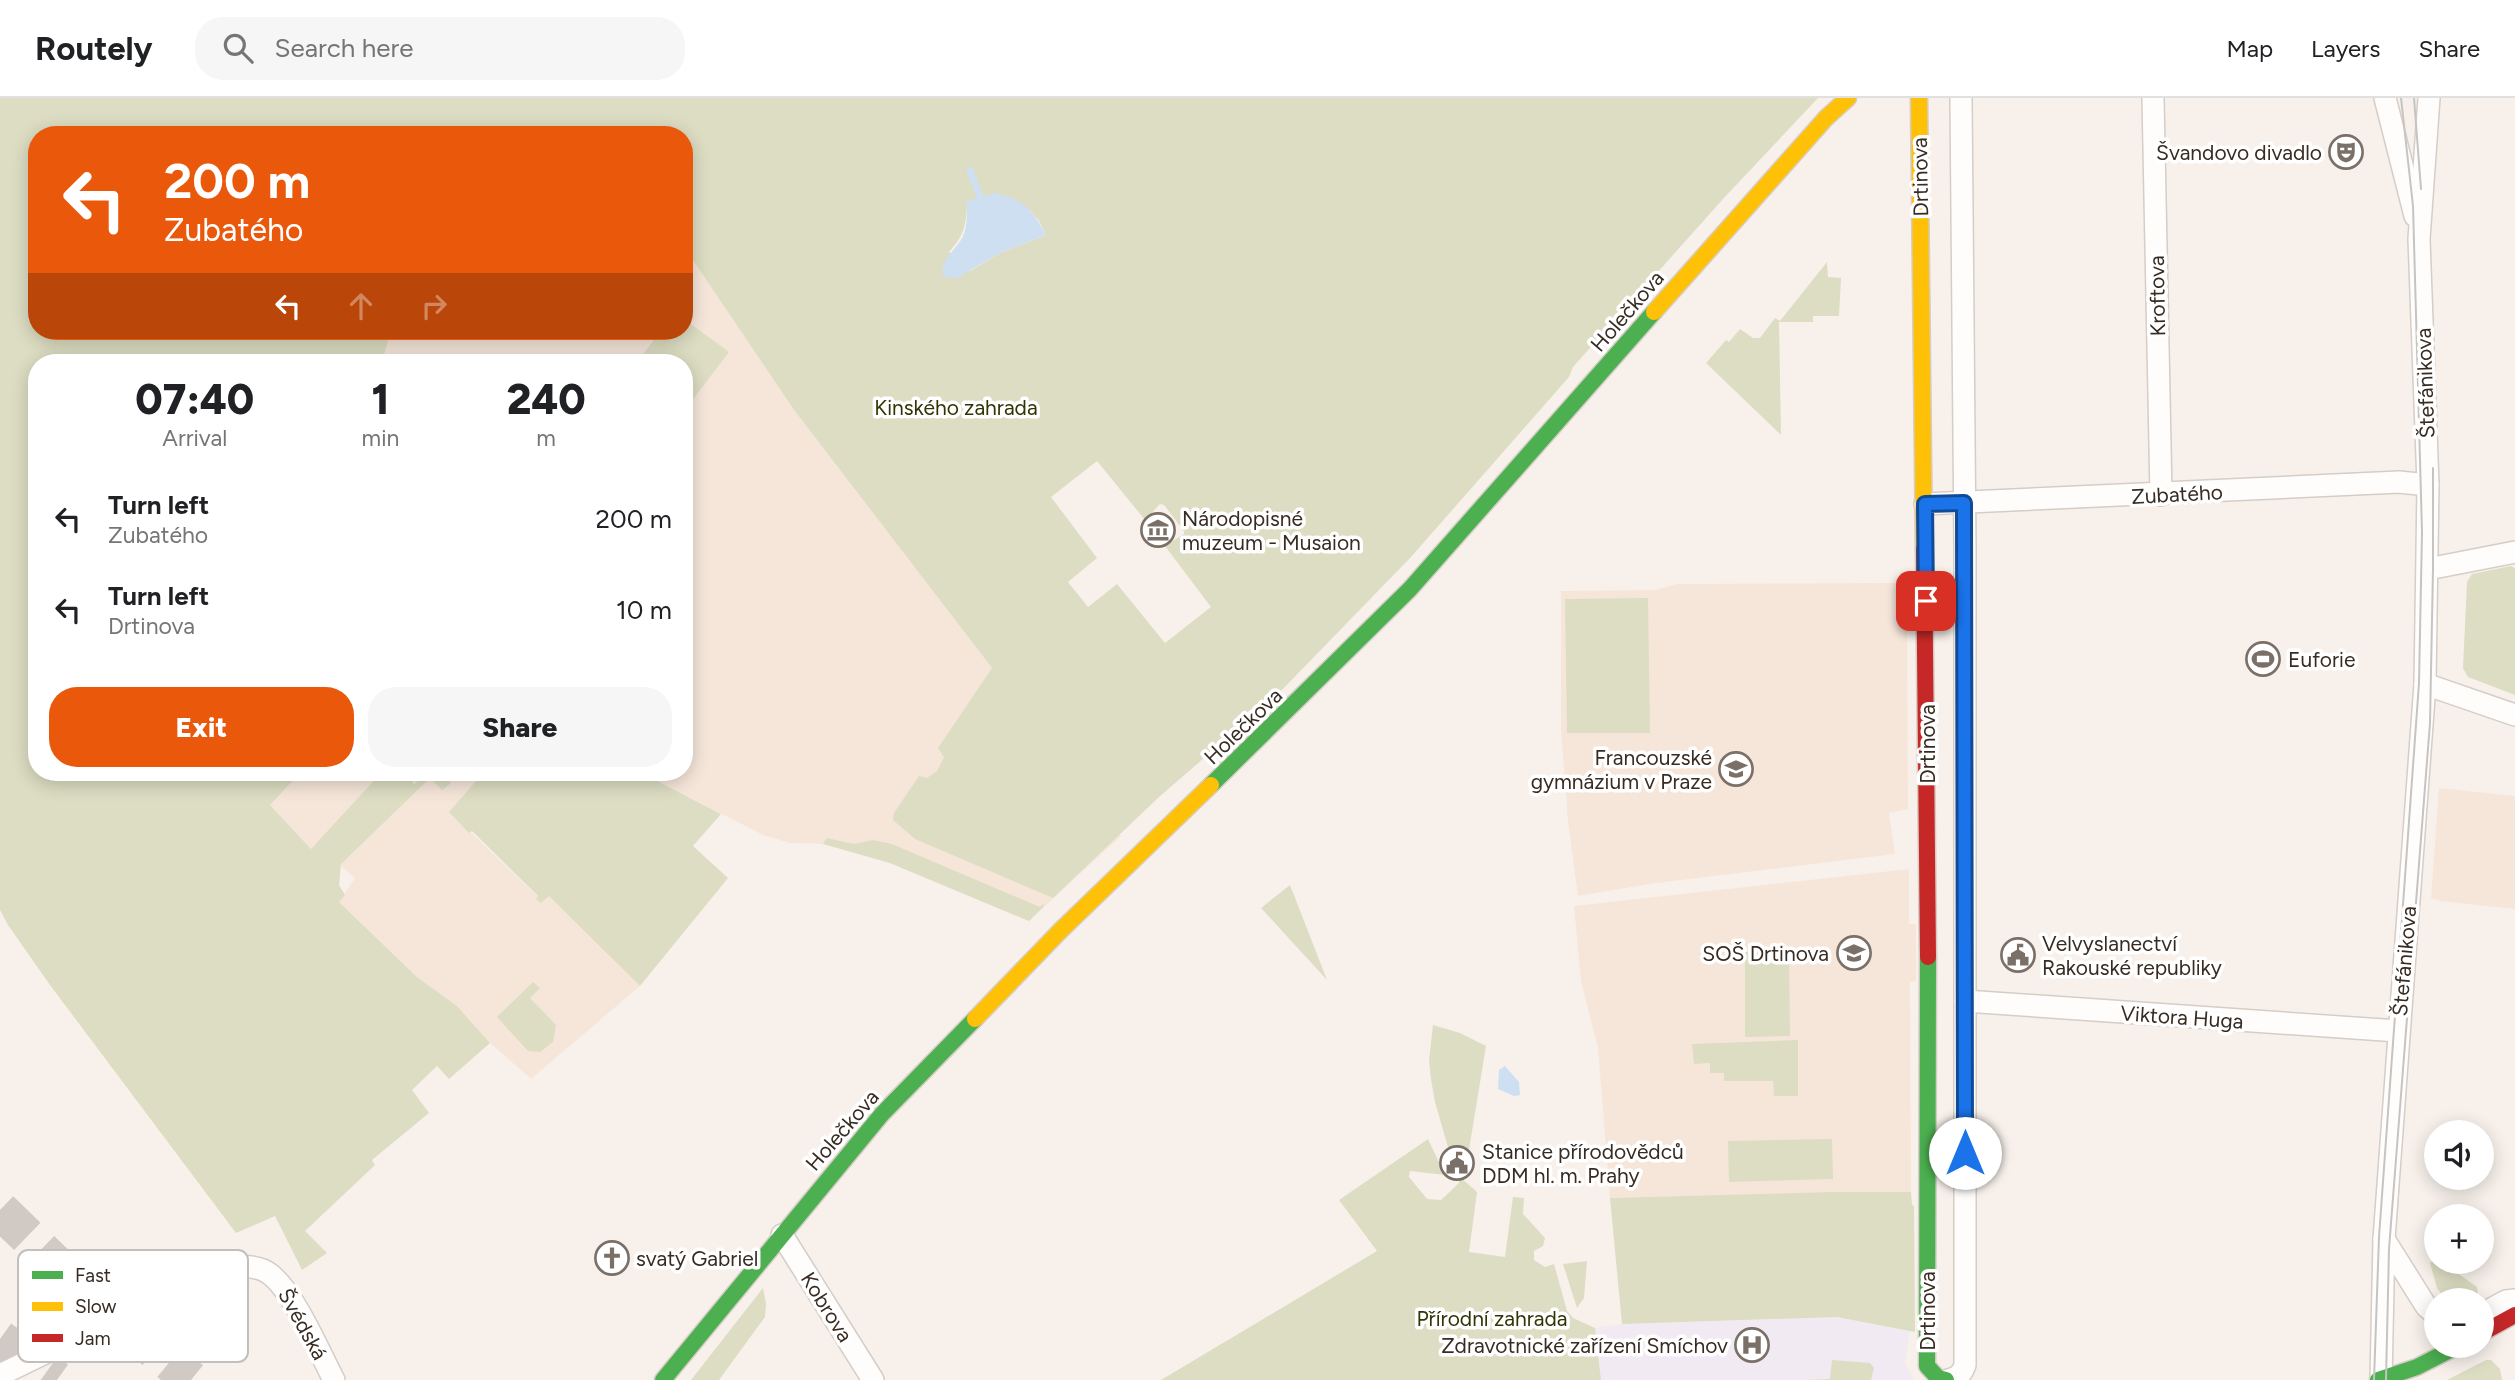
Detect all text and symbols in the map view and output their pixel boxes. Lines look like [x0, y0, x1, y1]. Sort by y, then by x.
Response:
search box [195, 17, 685, 80]
text: Routely [35, 29, 153, 68]
icon: search [219, 29, 257, 67]
text: Search here [275, 32, 414, 64]
text: Map [2226, 34, 2273, 63]
text: Layers [2311, 34, 2380, 63]
text: Share [2418, 34, 2480, 63]
theatre icon: Švandovo divadlo [2327, 133, 2365, 171]
street label: Drtinova [1907, 137, 1933, 217]
place label: Švandovo divadlo [2156, 140, 2322, 165]
text: 200 m [164, 151, 310, 210]
icon: left [49, 154, 140, 245]
text: Zubatého [164, 211, 303, 249]
street label: Kroftova [2144, 255, 2170, 337]
street label: Holečkova [1585, 266, 1669, 356]
icon: left [269, 287, 307, 325]
icon: ahead [342, 287, 380, 325]
icon: right [415, 287, 453, 325]
street label: Štefánikova [2411, 327, 2439, 439]
text: 07:40 [135, 374, 254, 425]
text: 1 [372, 374, 389, 425]
text: 240 [507, 374, 586, 425]
park label: Kinského zahrada [874, 395, 1038, 420]
text: Arrival [162, 424, 227, 452]
text: min [362, 424, 399, 452]
text: m [536, 424, 556, 452]
street label: Zubatého [2131, 479, 2223, 509]
text: Turn left [108, 489, 209, 521]
icon: left [49, 500, 87, 538]
text: 200 m [596, 503, 672, 535]
place label: Národopisné muzeum - Musaion [1182, 506, 1361, 555]
museum icon: Národopisné muzeum - Musaion [1139, 511, 1177, 549]
text: Zubatého [108, 521, 208, 549]
pin [1896, 571, 1956, 631]
text: Turn left [108, 580, 209, 612]
icon: arrive [1907, 582, 1945, 620]
icon: left [49, 591, 87, 629]
text: 10 m [616, 594, 672, 626]
text: Drtinova [108, 612, 195, 640]
sports icon: Euforie [2244, 640, 2282, 678]
place label: Euforie [2288, 647, 2355, 672]
street label: Holečkova [1199, 683, 1287, 769]
button: Exit [49, 687, 354, 767]
button: Share [368, 687, 672, 767]
street label: Drtinova [1915, 704, 1940, 784]
place label: Francouzské gymnázium v Praze [1531, 745, 1712, 794]
school or university icon: Francouzské gymnázium v Praze [1717, 750, 1755, 788]
street label: Štefánikova [2387, 905, 2421, 1017]
place label: Velvyslanectví Rakouské republiky [2042, 931, 2222, 980]
school or university icon: SOŠ Drtinova [1835, 934, 1873, 972]
public building icon: Velvyslanectví Rakouské republiky [1999, 936, 2037, 974]
place label: SOŠ Drtinova [1702, 941, 1829, 966]
street label: Viktora Huga [2120, 1000, 2244, 1034]
street label: Holečkova [800, 1085, 884, 1175]
position arrow [1928, 1116, 2002, 1190]
map controls [2424, 1120, 2494, 1358]
button: sound [2424, 1120, 2494, 1190]
place label: Stanice přírodovědců DDM hl. m. Prahy [1482, 1139, 1684, 1188]
public building icon: Stanice přírodovědců DDM hl. m. Prahy [1438, 1144, 1476, 1182]
button: + [2424, 1204, 2494, 1274]
church icon: svatý Gabriel [593, 1239, 631, 1277]
place label: svatý Gabriel [636, 1246, 758, 1271]
legend [18, 1250, 248, 1362]
text: Fast [75, 1264, 111, 1287]
street label: Kobrova [796, 1268, 858, 1346]
street label: Drtinova [1915, 1271, 1940, 1351]
street label: Švédská [273, 1284, 333, 1364]
button: − [2424, 1288, 2494, 1358]
text: Slow [75, 1295, 117, 1318]
park label: Přírodní zahrada [1417, 1306, 1567, 1331]
hospital icon: Zdravotnické zařízení Smíchov [1733, 1326, 1771, 1364]
text: Jam [75, 1327, 111, 1350]
place label: Zdravotnické zařízení Smíchov [1441, 1333, 1728, 1358]

